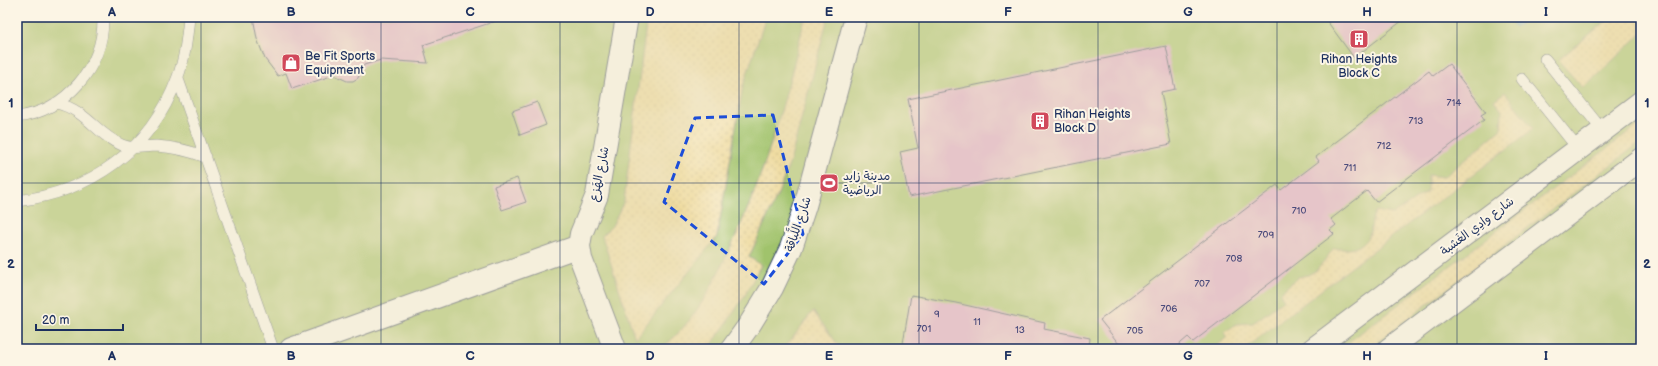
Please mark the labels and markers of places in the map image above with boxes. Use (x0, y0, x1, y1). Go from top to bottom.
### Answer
building icon: Rihan Heights Block C (1348, 28, 1370, 50)
place label: Be Fit Sports Equipment (305, 49, 375, 78)
shop icon: Be Fit Sports Equipment (280, 52, 302, 74)
place label: Rihan Heights Block C (1321, 52, 1397, 81)
place label: Rihan Heights Block D (1054, 107, 1131, 136)
building icon: Rihan Heights Block D (1029, 110, 1051, 132)
place label: مدينة زايد الرياضية (843, 169, 890, 198)
sports icon: مدينة زايد الرياضية (818, 172, 840, 194)

